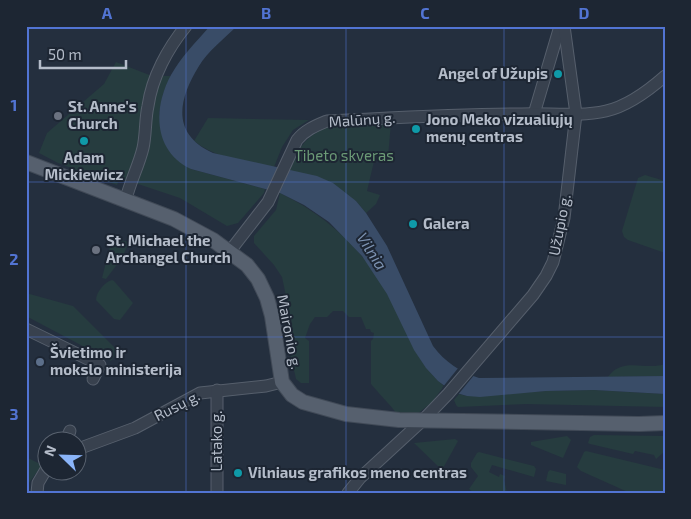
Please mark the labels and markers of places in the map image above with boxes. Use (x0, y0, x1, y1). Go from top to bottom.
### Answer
place label: Angel of Užupis (438, 64, 548, 82)
marker: Angel of Užupis (552, 68, 564, 80)
place label: St. Anne's Church (68, 97, 137, 132)
marker: St. Anne's Church (52, 110, 64, 122)
place label: Jono Meko vizualiųjų menų centras (426, 110, 573, 145)
marker: Jono Meko vizualiųjų menų centras (410, 123, 422, 135)
marker: Adam Mickiewicz (78, 135, 90, 147)
place label: Adam Mickiewicz (45, 148, 124, 183)
place label: Galera (423, 214, 470, 232)
marker: Galera (407, 218, 419, 230)
place label: St. Michael the Archangel Church (106, 231, 231, 266)
marker: St. Michael the Archangel Church (90, 244, 102, 256)
place label: Švietimo ir mokslo ministerija (50, 343, 182, 378)
marker: Švietimo ir mokslo ministerija (34, 356, 46, 368)
place label: Vilniaus grafikos meno centras (248, 463, 467, 481)
marker: Vilniaus grafikos meno centras (232, 467, 244, 479)

